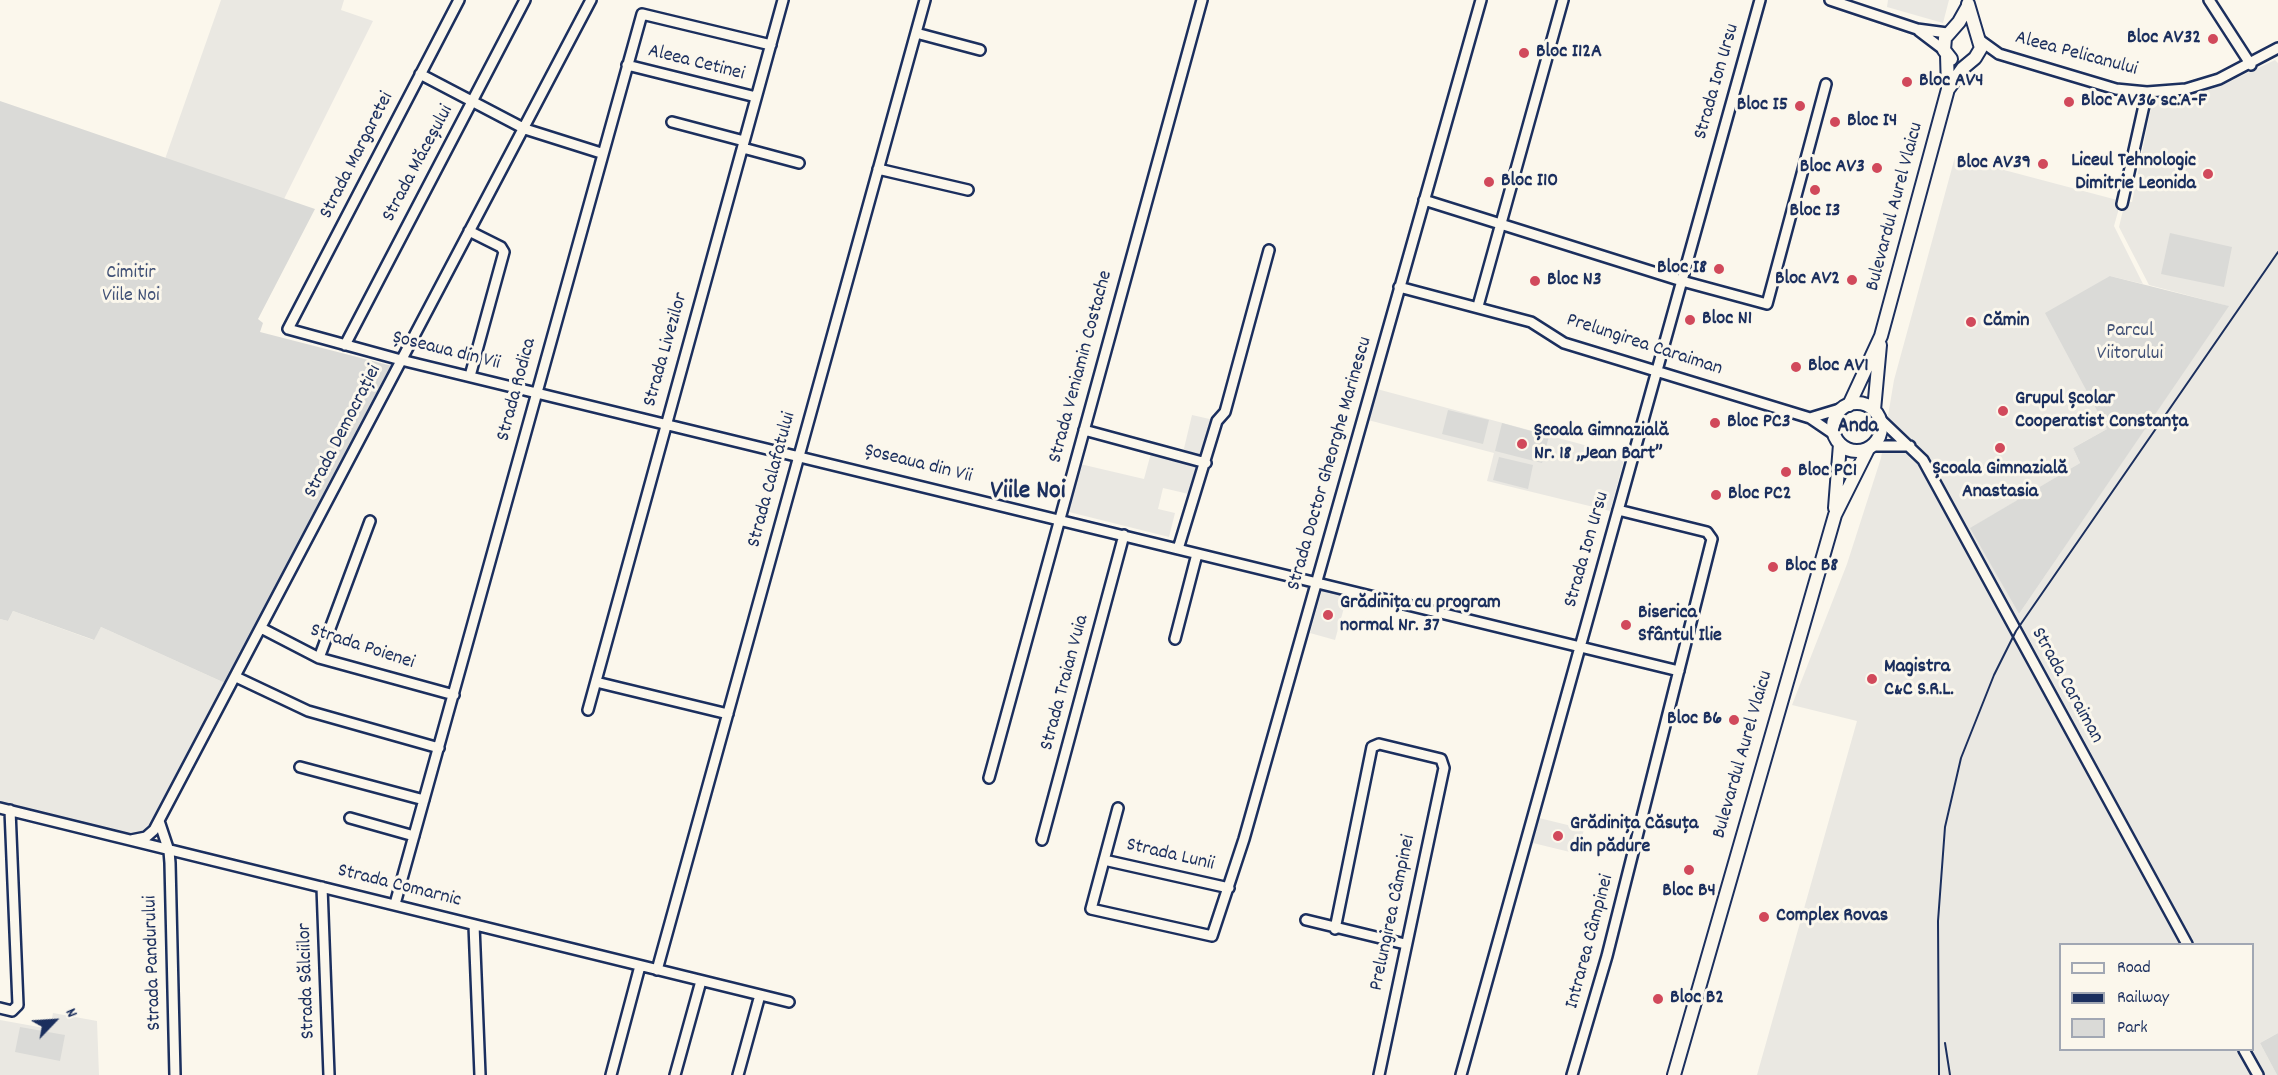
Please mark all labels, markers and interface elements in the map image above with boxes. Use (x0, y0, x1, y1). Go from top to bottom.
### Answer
street label: Strada Ion Ursu (1690, 21, 1746, 143)
street label: Aleea Pelicanului (2012, 27, 2140, 83)
place label: Bloc AV32 (2127, 27, 2201, 51)
marker: Bloc AV32 (2206, 32, 2220, 46)
street label: Aleea Cetinei (645, 40, 747, 88)
place label: Bloc I12A (1536, 41, 1602, 65)
marker: Bloc I12A (1517, 46, 1531, 60)
place label: Bloc AV4 (1919, 70, 1984, 94)
marker: Bloc AV4 (1900, 75, 1914, 89)
street label: Strada Margaretei (316, 89, 400, 223)
place label: Bloc AV36 sc.A-F (2081, 90, 2207, 114)
place label: Bloc I5 (1737, 94, 1788, 118)
marker: Bloc AV36 sc.A-F (2062, 95, 2076, 109)
marker: Bloc I5 (1793, 99, 1807, 113)
street label: Strada Măceșului (378, 101, 460, 227)
place label: Bloc I4 (1847, 110, 1897, 134)
marker: Bloc I4 (1828, 115, 1842, 129)
street label: Bulevardul Aurel Vlaicu (1862, 120, 1930, 294)
place label: Liceul Tehnologic Dimitrie Leonida (2071, 150, 2196, 197)
place label: Bloc AV39 (1957, 152, 2031, 176)
place label: Bloc AV3 (1800, 156, 1865, 180)
marker: Bloc AV39 (2036, 157, 2050, 171)
marker: Bloc AV3 (1870, 161, 1884, 175)
marker: Liceul Tehnologic Dimitrie Leonida (2201, 167, 2215, 181)
place label: Bloc I10 (1501, 170, 1558, 194)
marker: Bloc I10 (1482, 175, 1496, 189)
marker: Bloc I3 (1808, 183, 1822, 197)
place label: Bloc I3 (1790, 200, 1840, 224)
place label: Bloc I8 (1657, 257, 1707, 281)
park label: Cimitir Viile Noi (102, 262, 160, 309)
marker: Bloc I8 (1712, 262, 1726, 276)
street label: Strada Veniamin Costache (1045, 268, 1119, 466)
place label: Bloc AV2 (1775, 268, 1840, 292)
place label: Bloc N3 (1547, 269, 1602, 293)
marker: Bloc AV2 (1845, 273, 1859, 287)
marker: Bloc N3 (1528, 274, 1542, 288)
street label: Strada Livezilor (639, 290, 695, 410)
place label: Bloc N1 (1702, 308, 1752, 332)
street label: Prelungirea Caraiman (1563, 309, 1725, 383)
place label: Cămin (1983, 310, 2029, 334)
marker: Bloc N1 (1683, 313, 1697, 327)
marker: Cămin (1964, 315, 1978, 329)
park label: Parcul Viitorului (2097, 320, 2163, 367)
street label: Șoseaua din Vii (390, 327, 502, 377)
street label: Strada Doctor Gheorghe Marinescu (1283, 334, 1379, 594)
street label: Strada Rodica (493, 336, 543, 444)
place label: Bloc AV1 (1808, 355, 1869, 379)
marker: Bloc AV1 (1789, 360, 1803, 374)
street label: Strada Democrației (300, 361, 388, 503)
place label: Grupul Școlar Cooperatist Constanța (2015, 388, 2188, 435)
marker: Grupul Școlar Cooperatist Constanța (1996, 404, 2010, 418)
street label: Strada Calafatului (743, 410, 803, 550)
place label: Bloc PC3 (1727, 411, 1791, 435)
district label: Anda (1838, 415, 1878, 441)
marker: Bloc PC3 (1708, 416, 1722, 430)
place label: Școala Gimnazială Nr. 18 „Jean Bart” (1534, 420, 1669, 467)
marker: Școala Gimnazială Nr. 18 „Jean Bart” (1515, 437, 1529, 451)
street label: Șoseaua din Vii (862, 440, 974, 490)
marker: Școala Gimnazială Anastasia (1993, 441, 2007, 455)
place label: Școala Gimnazială Anastasia (1933, 458, 2067, 505)
place label: Bloc PC1 (1798, 460, 1857, 484)
marker: Bloc PC1 (1779, 465, 1793, 479)
district label: Viile Noi (991, 477, 1065, 509)
place label: Bloc PC2 (1728, 483, 1791, 507)
marker: Bloc PC2 (1709, 488, 1723, 502)
street label: Strada Ion Ursu (1560, 489, 1616, 611)
place label: Bloc B8 (1785, 555, 1838, 579)
marker: Bloc B8 (1766, 560, 1780, 574)
place label: Grădinița cu program normal Nr. 37 (1340, 592, 1501, 639)
place label: Biserica Sfântul Ilie (1638, 602, 1722, 649)
marker: Grădinița cu program normal Nr. 37 (1321, 608, 1335, 622)
street label: Strada Traian Vuia (1036, 613, 1096, 753)
marker: Biserica Sfântul Ilie (1619, 618, 1633, 632)
street label: Strada Poienei (307, 620, 417, 676)
street label: Strada Caraiman (2024, 624, 2108, 748)
place label: Magistra C&C S.R.L. (1884, 656, 1954, 703)
street label: Bulevardul Aurel Vlaicu (1709, 668, 1779, 842)
marker: Magistra C&C S.R.L. (1865, 672, 1879, 686)
place label: Bloc B6 (1667, 708, 1722, 732)
marker: Bloc B6 (1727, 713, 1741, 727)
place label: Grădinița Căsuța din pădure (1570, 813, 1698, 860)
marker: Grădinița Căsuța din pădure (1551, 829, 1565, 843)
street label: Prelungirea Câmpinei (1366, 833, 1422, 993)
street label: Strada Lunii (1124, 834, 1216, 878)
street label: Strada Comarnic (335, 860, 463, 914)
marker: Bloc B4 (1682, 863, 1696, 877)
street label: Intrarea Câmpinei (1562, 872, 1620, 1012)
place label: Bloc B4 (1662, 880, 1716, 904)
street label: Strada Pandurului (140, 895, 168, 1031)
place label: Complex Rovas (1776, 905, 1888, 929)
marker: Complex Rovas (1757, 910, 1771, 924)
street label: Strada Sălciilor (294, 922, 322, 1040)
legend (2059, 943, 2254, 1051)
text: Road (2117, 956, 2151, 981)
text: Railway (2117, 986, 2169, 1011)
place label: Bloc B2 (1670, 987, 1724, 1011)
north arrow (24, 991, 84, 1051)
marker: Bloc B2 (1651, 992, 1665, 1006)
text: N (59, 1005, 83, 1022)
text: Park (2117, 1016, 2148, 1041)

